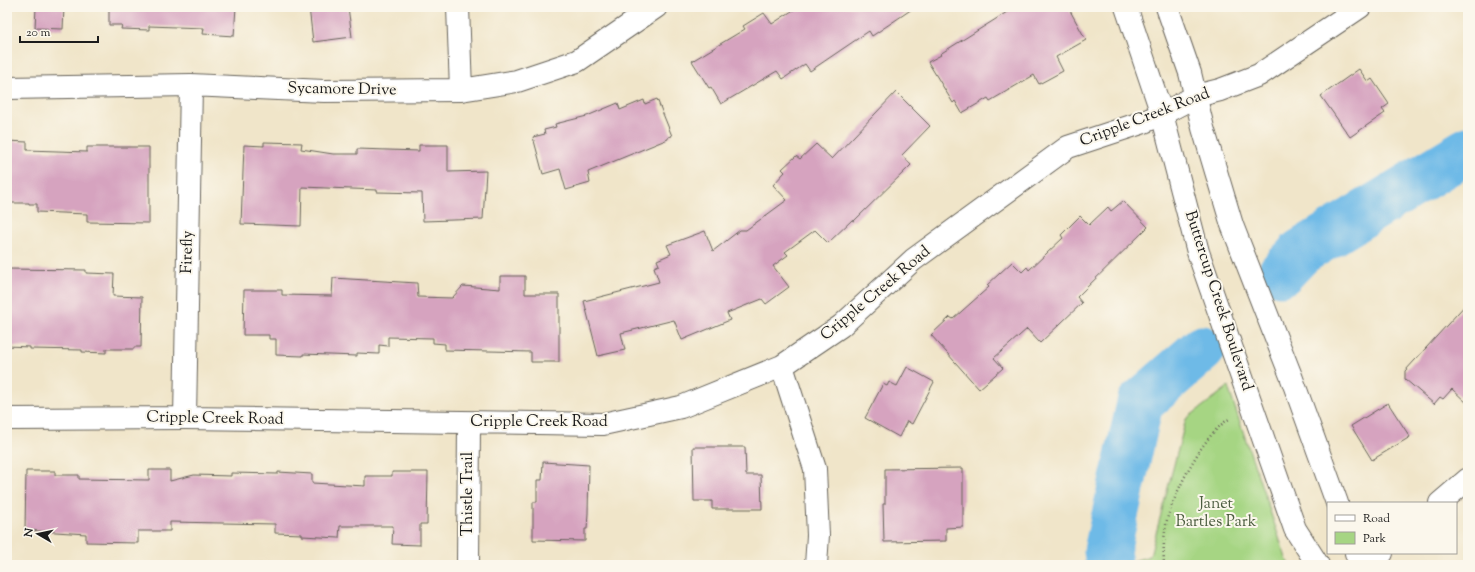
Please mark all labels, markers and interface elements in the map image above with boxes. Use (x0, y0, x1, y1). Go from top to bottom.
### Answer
scale bar (20, 18, 98, 44)
text: 20 m (26, 24, 51, 42)
street label: Sycamore Drive (287, 78, 397, 102)
street label: Cripple Creek Road (1077, 83, 1213, 153)
street label: Buttercup Creek Boulevard (1178, 208, 1258, 394)
street label: Firefly (176, 230, 200, 274)
street label: Cripple Creek Road (816, 241, 936, 347)
street label: Cripple Creek Road (146, 406, 284, 432)
street label: Cripple Creek Road (470, 411, 608, 434)
street label: Thistle Trail (457, 451, 480, 536)
park label: Janet Bartles Park (1176, 493, 1257, 534)
legend (1327, 502, 1457, 554)
text: Road (1363, 510, 1390, 528)
north arrow (18, 514, 58, 554)
text: N (20, 527, 38, 539)
text: Park (1363, 530, 1386, 548)

